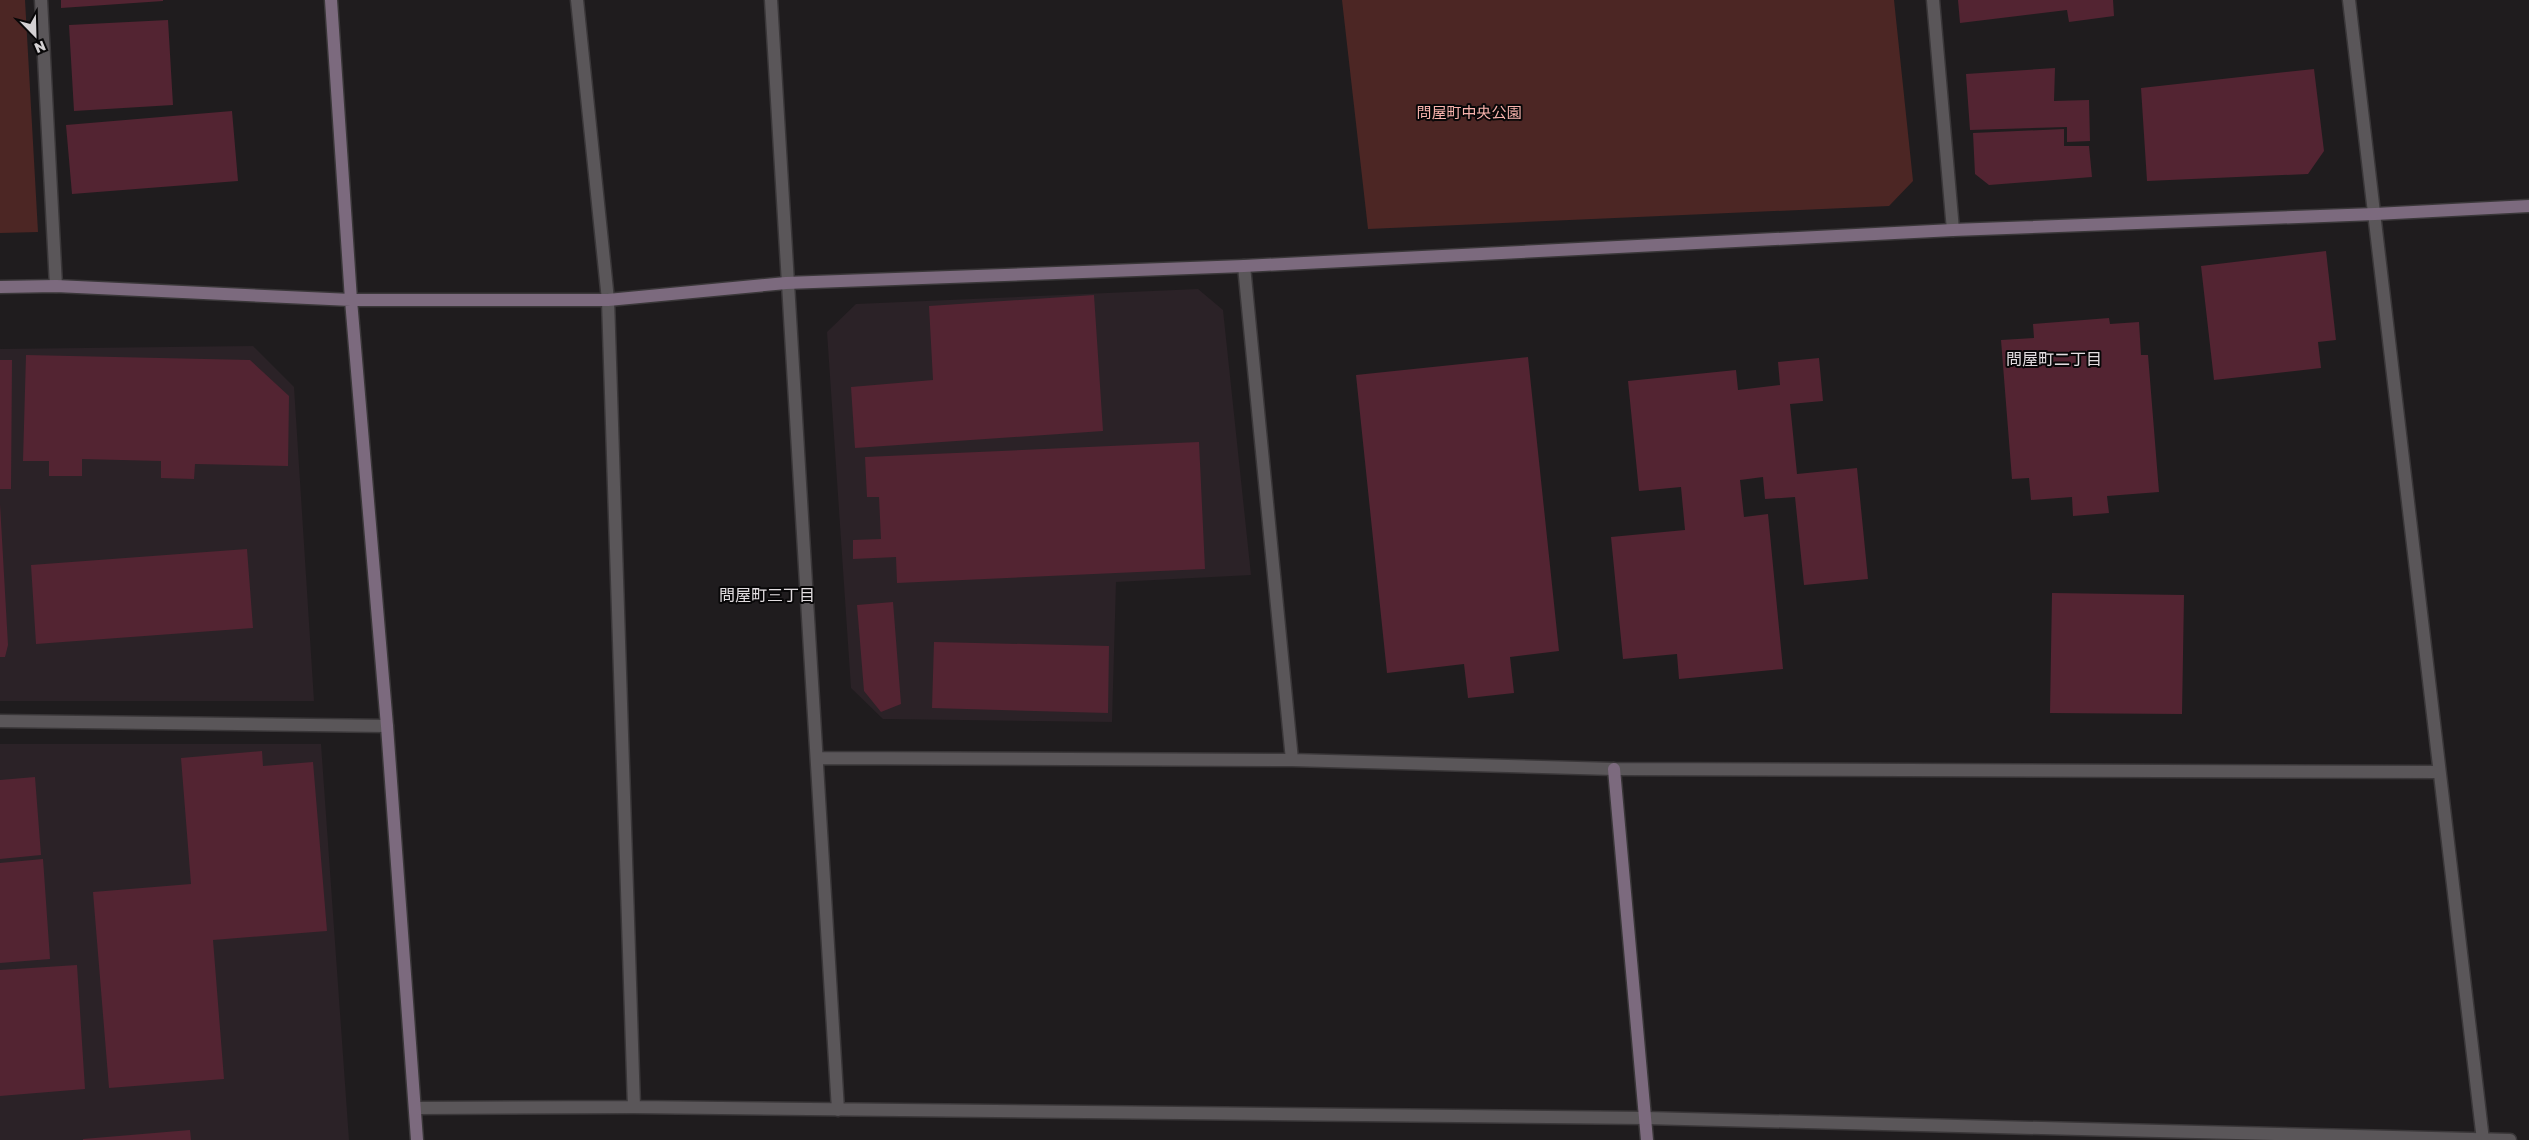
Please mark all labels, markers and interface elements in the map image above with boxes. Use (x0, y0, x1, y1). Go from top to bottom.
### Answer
north arrow (10, 10, 60, 60)
text: N (32, 38, 48, 57)
park label: 問屋町中央公園 (1416, 103, 1522, 121)
district label: 問屋町二丁目 (2006, 349, 2102, 369)
district label: 問屋町三丁目 (719, 585, 815, 605)

